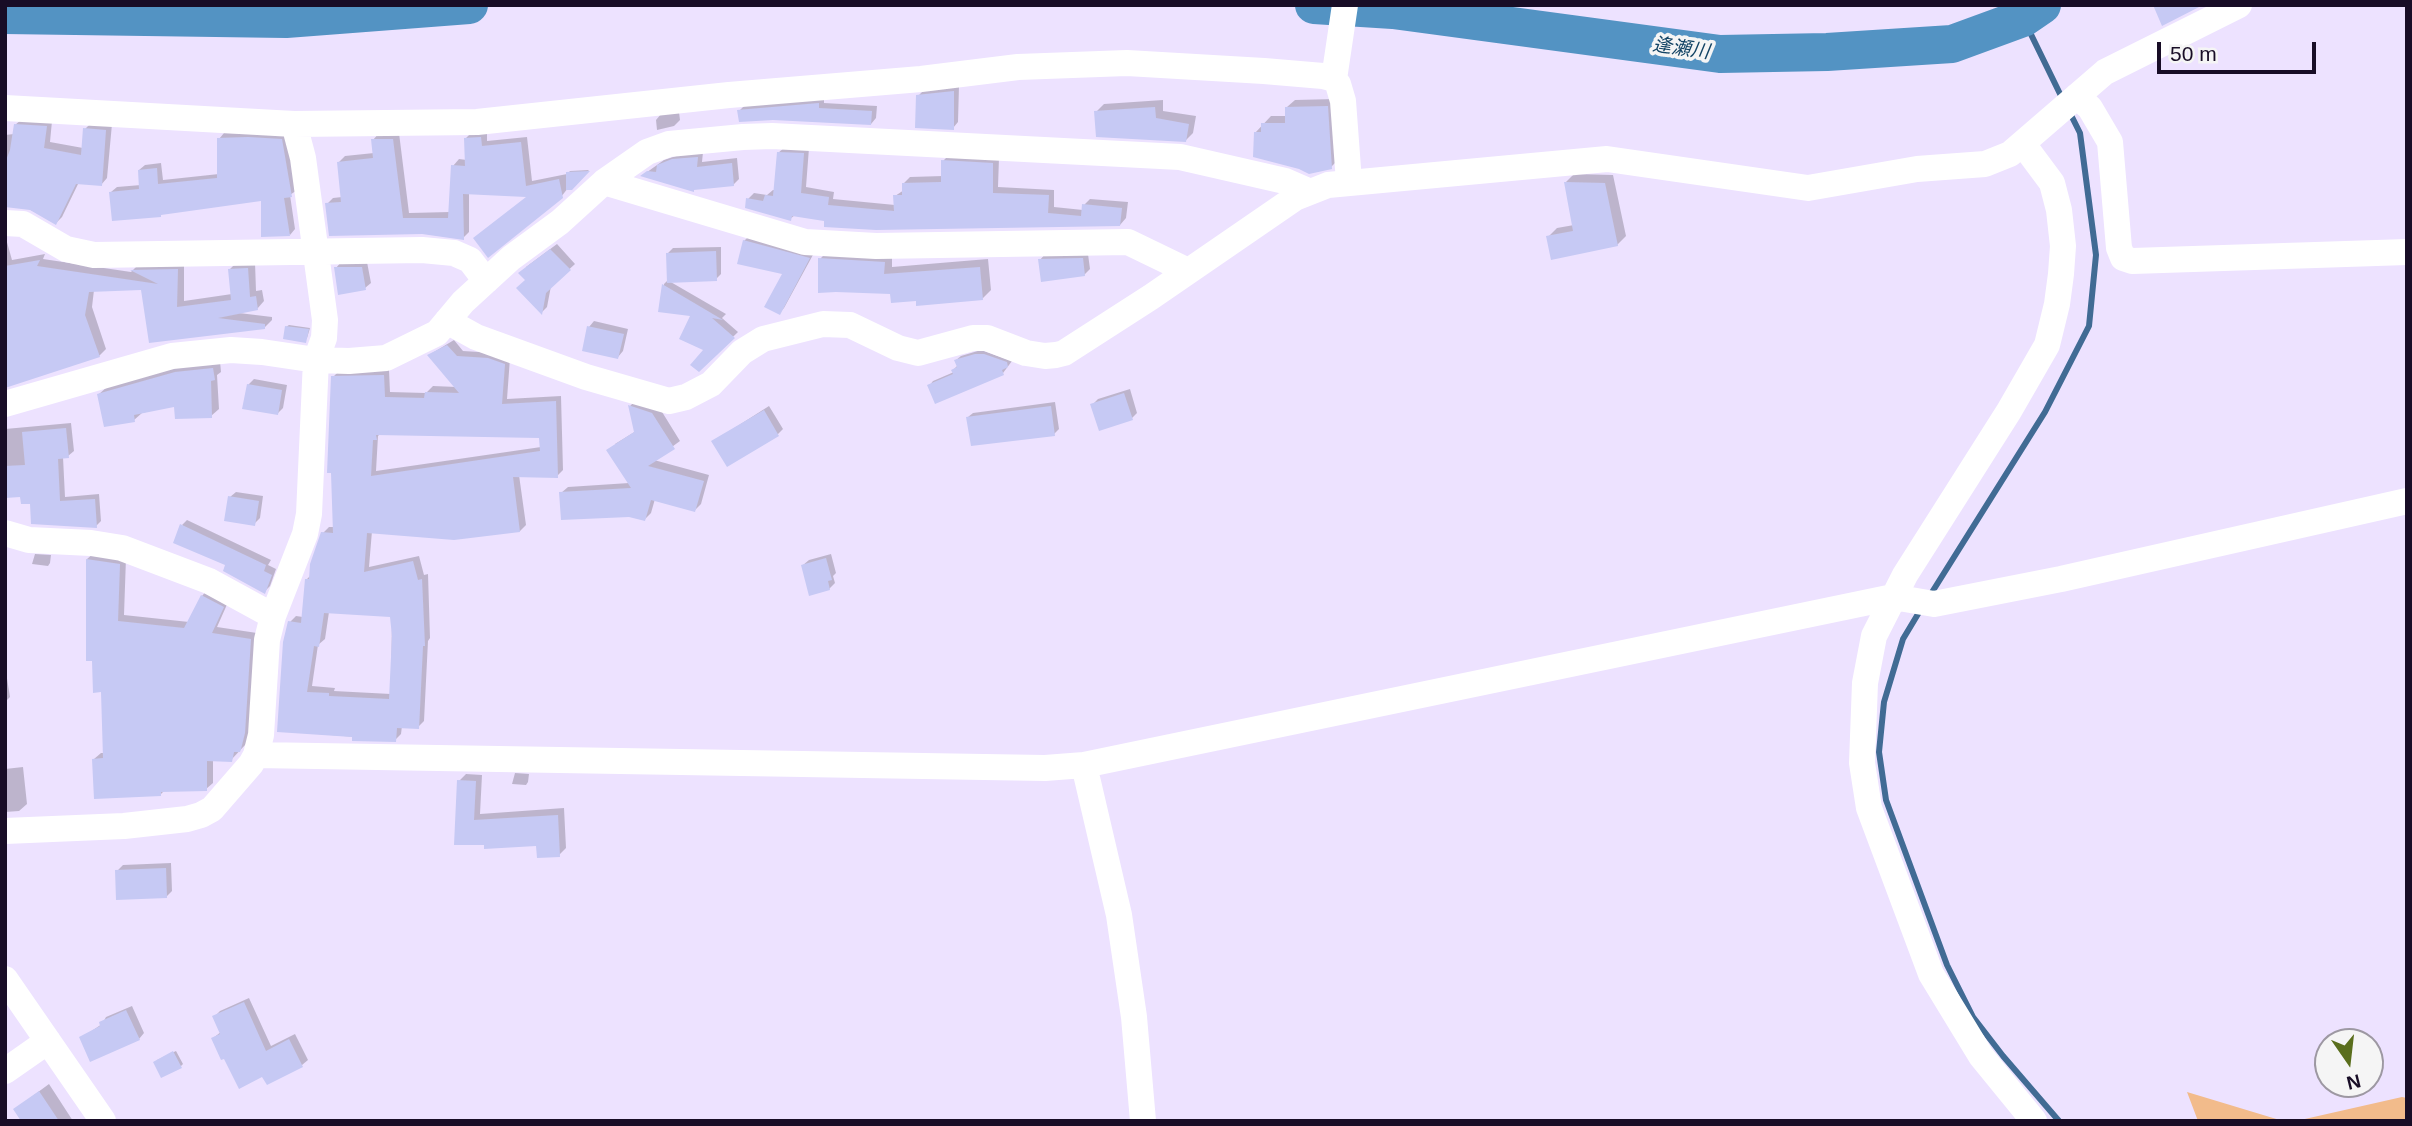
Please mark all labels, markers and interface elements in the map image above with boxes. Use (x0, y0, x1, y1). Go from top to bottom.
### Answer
scale bar (2160, 28, 2319, 72)
water label: 逢瀬川 (1651, 34, 1711, 64)
text: 50 m (2170, 42, 2217, 65)
north arrow (2314, 1028, 2384, 1098)
text: N (2345, 1070, 2363, 1094)

